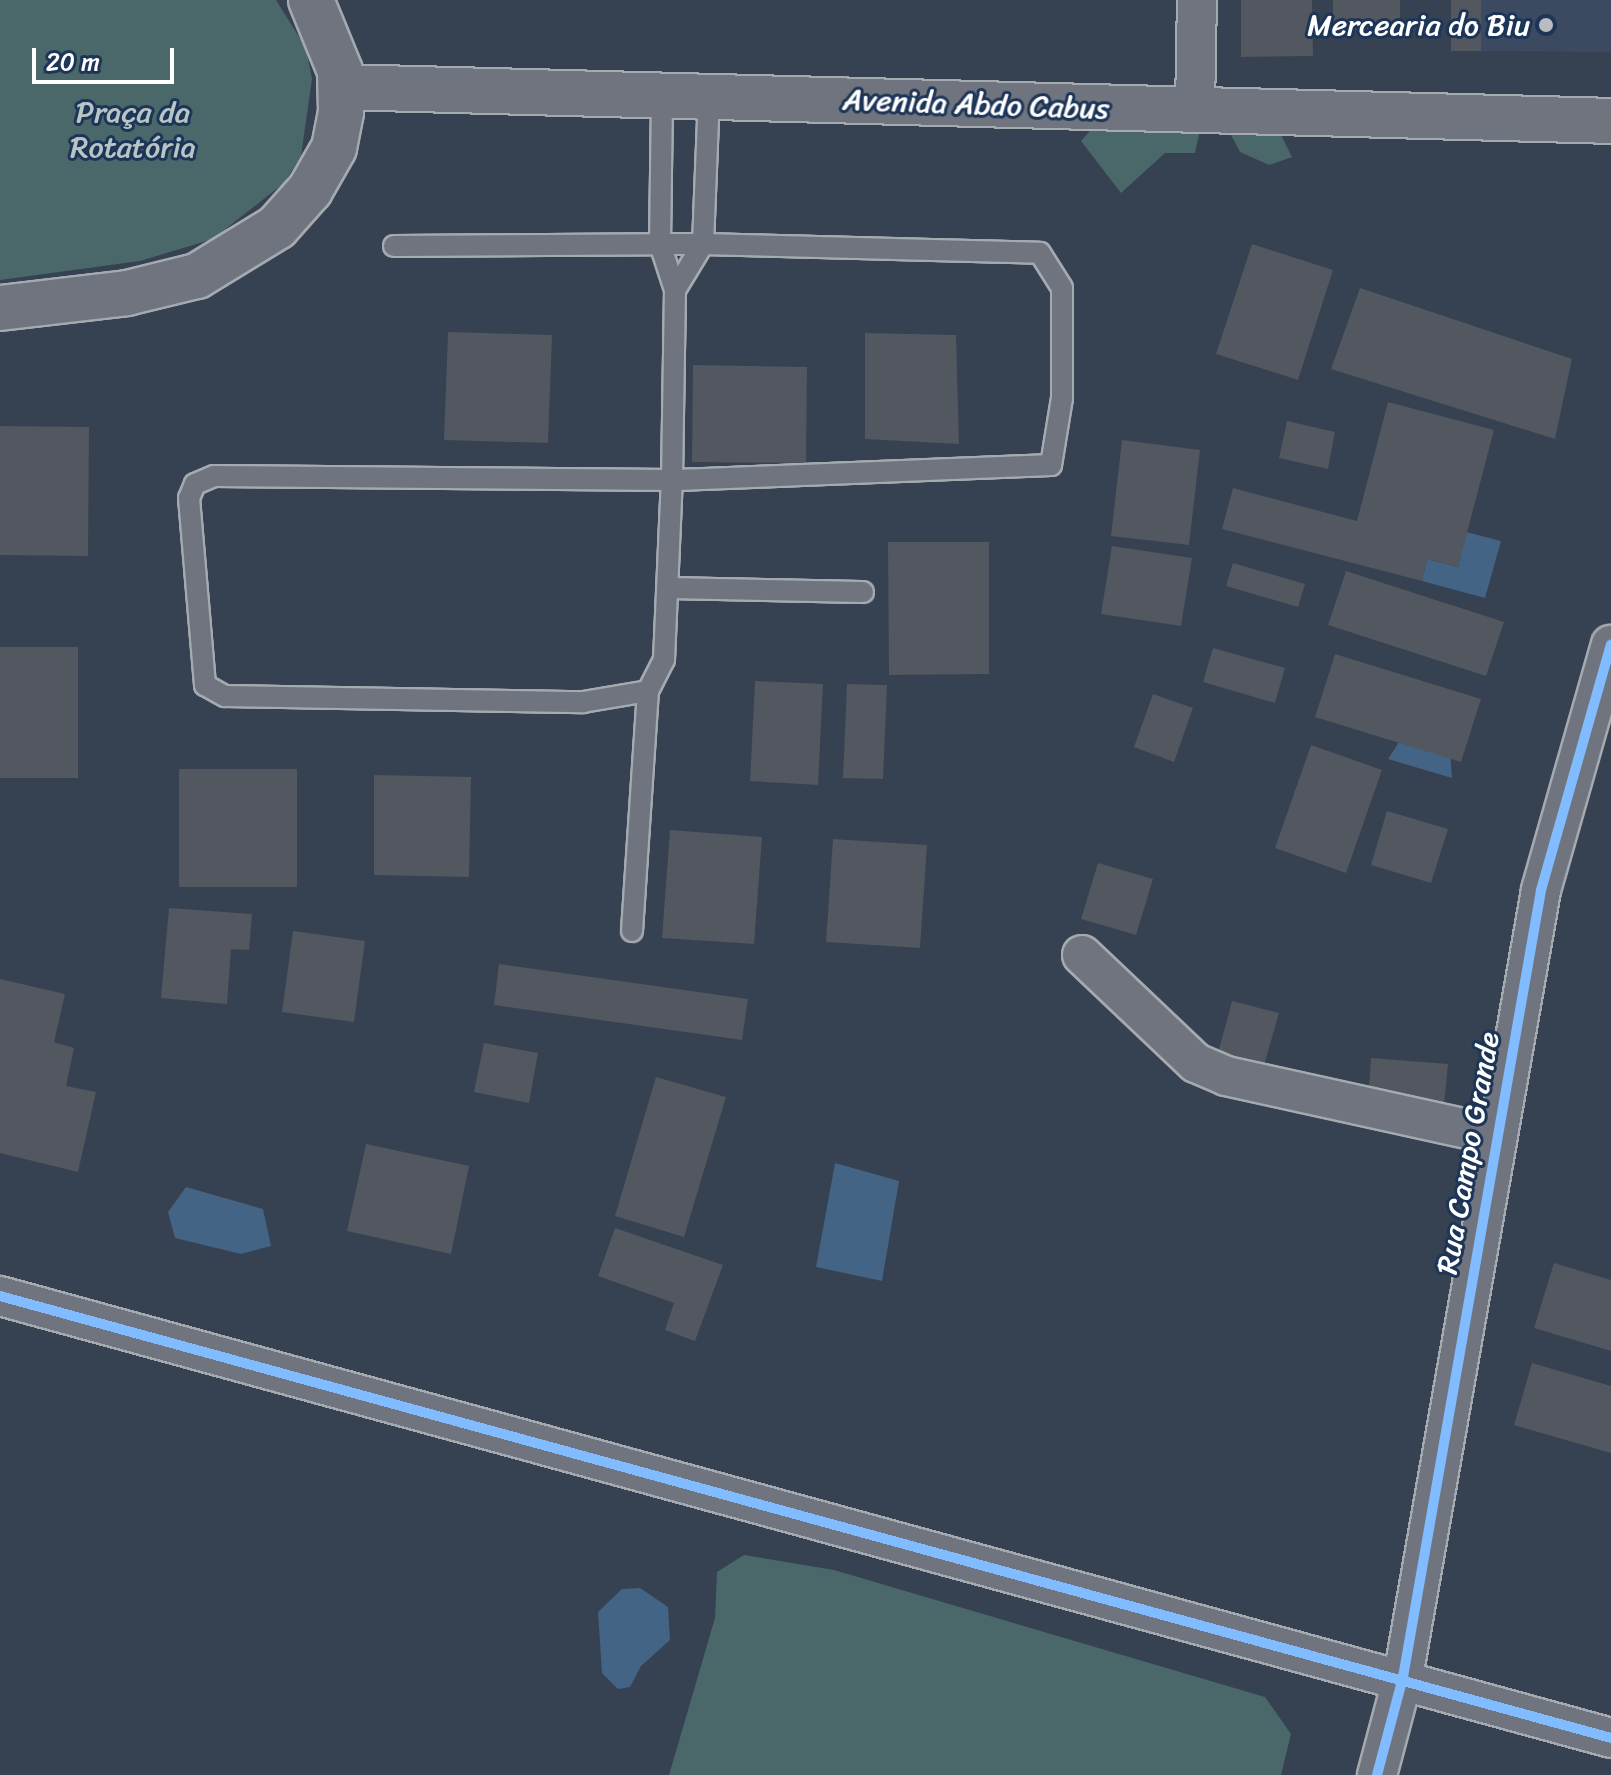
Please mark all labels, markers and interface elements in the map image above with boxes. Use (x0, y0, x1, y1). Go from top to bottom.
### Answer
place label: Mercearia do Biu (1307, 7, 1530, 43)
marker: Mercearia do Biu (1537, 16, 1555, 34)
scale bar (36, 32, 178, 82)
text: 20 m (46, 41, 100, 83)
street label: Avenida Abdo Cabus (842, 81, 1110, 127)
park label: Praça da Rotatória (70, 94, 196, 164)
street label: Rua Campo Grande (1429, 1029, 1507, 1277)

